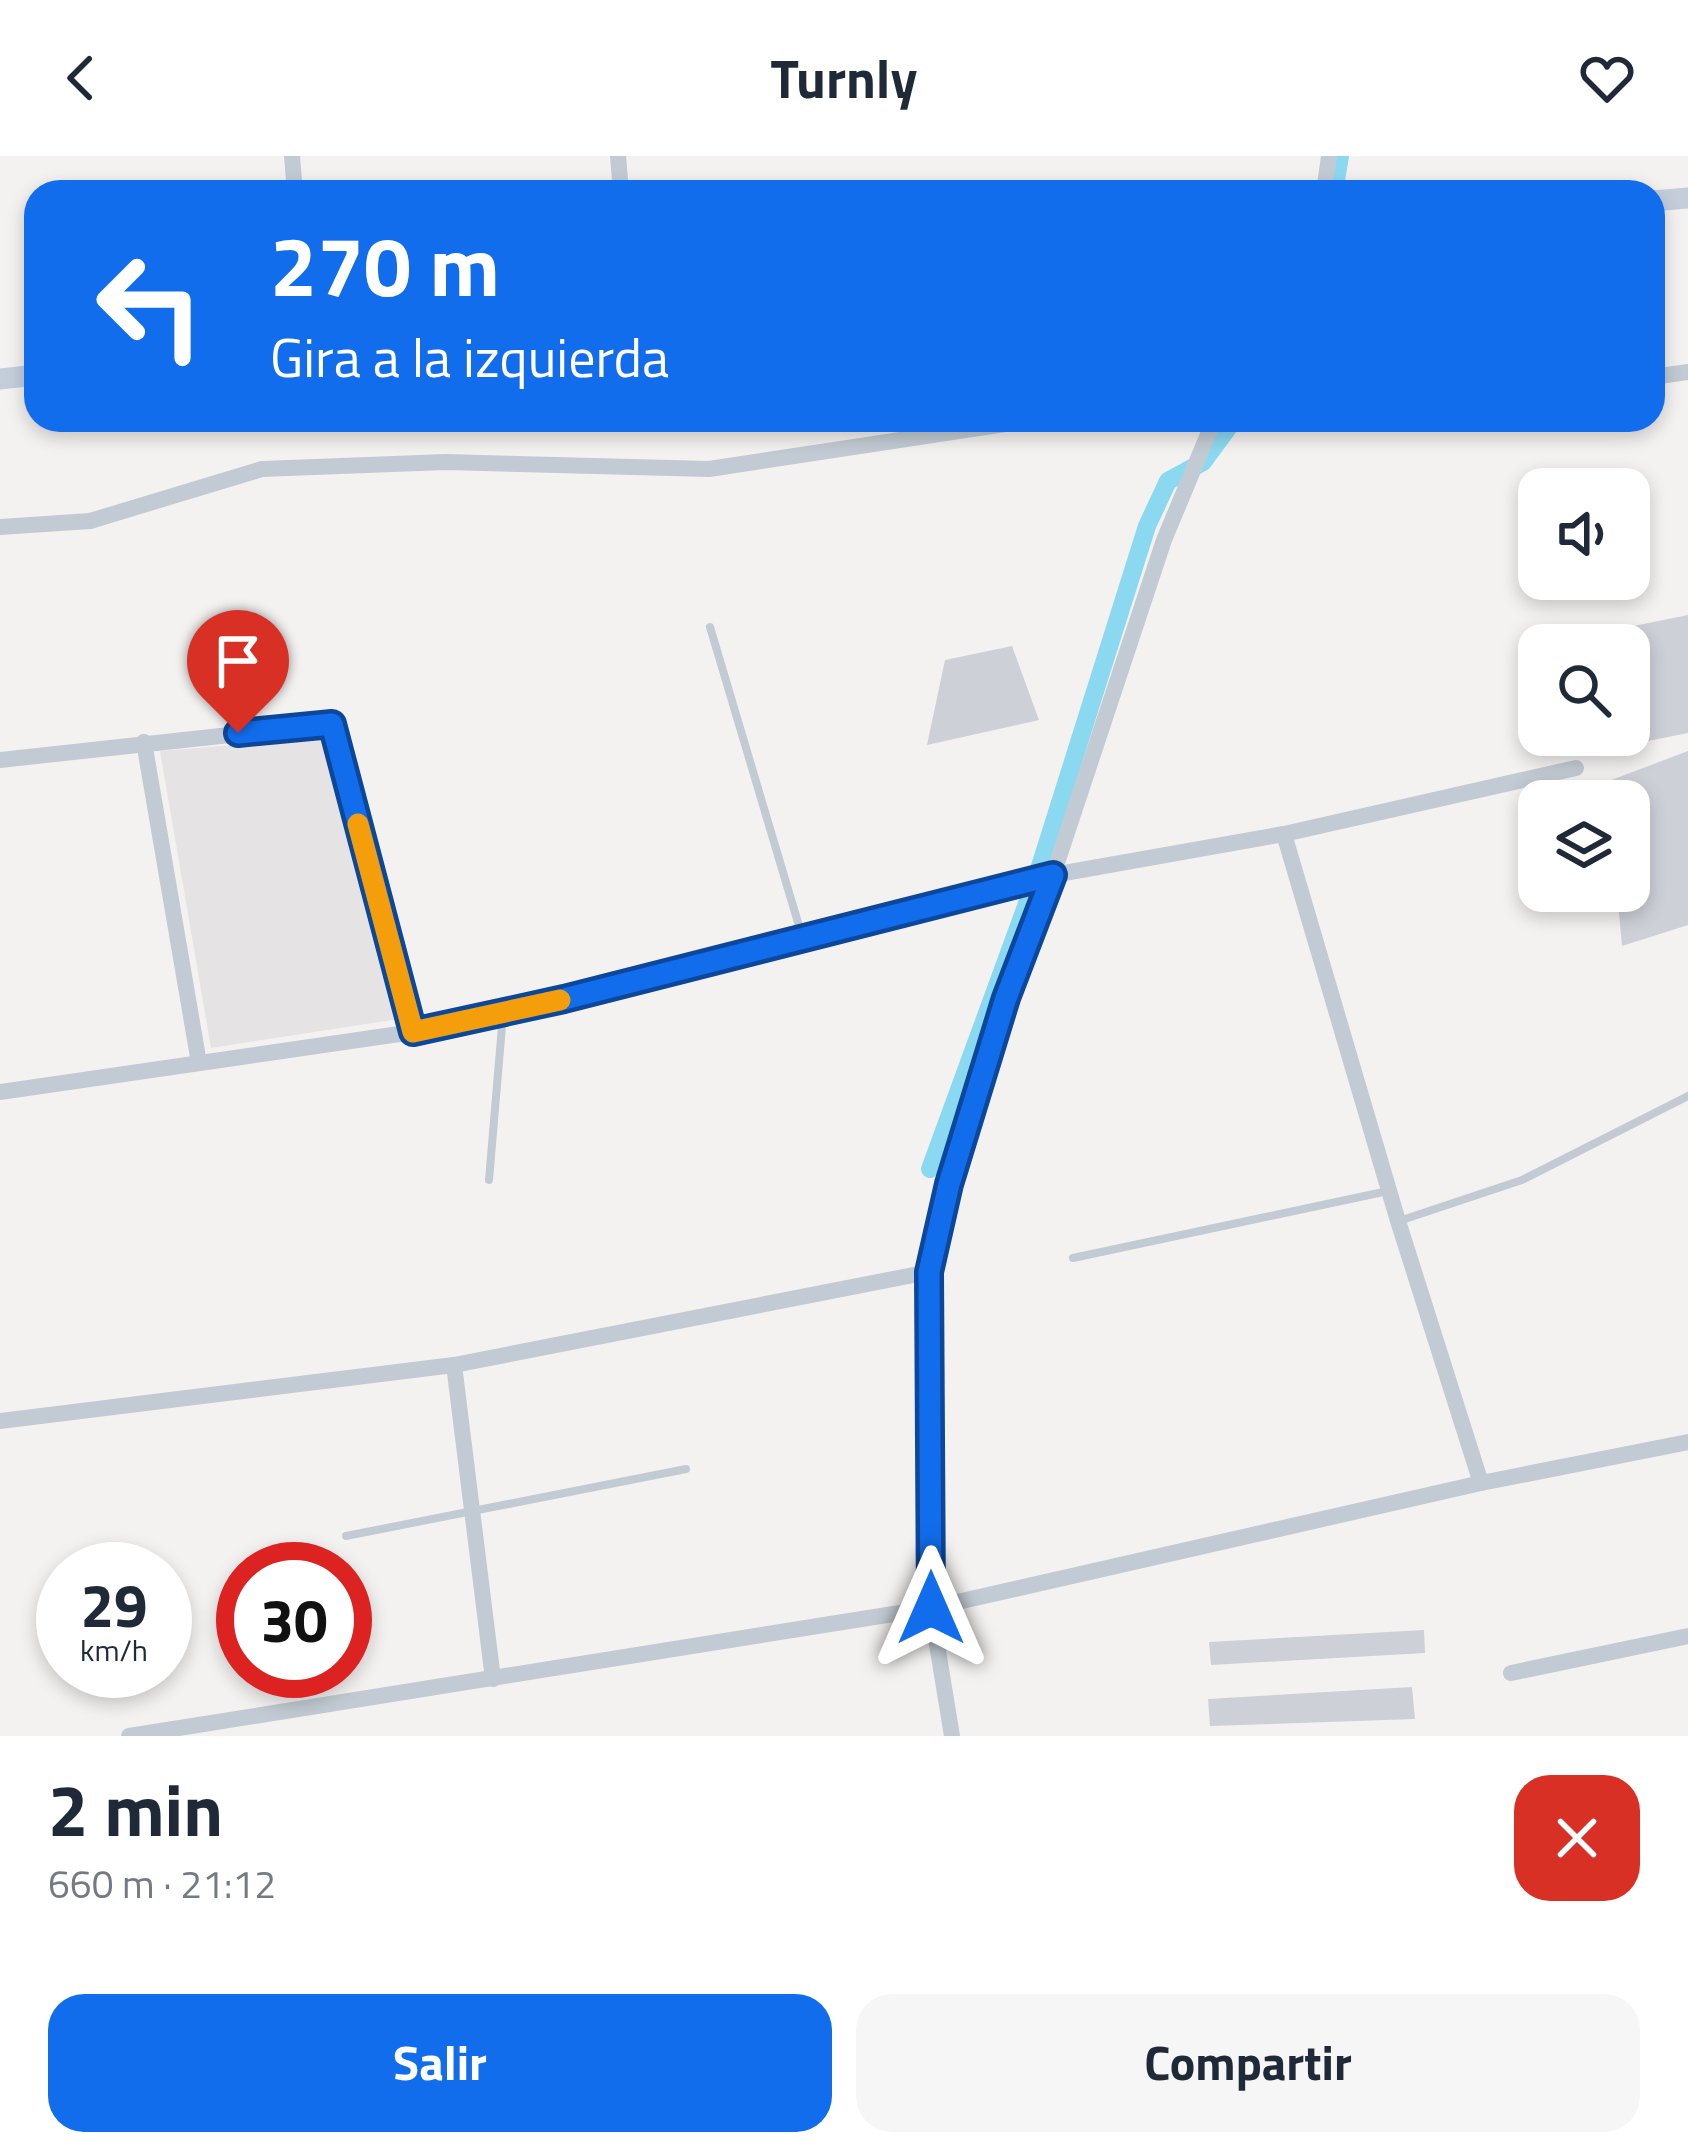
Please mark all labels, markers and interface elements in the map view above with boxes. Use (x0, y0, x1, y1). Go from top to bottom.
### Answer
text: Turnly (771, 37, 917, 119)
icon: back (48, 45, 114, 111)
icon: heart (1574, 45, 1640, 111)
text: 270 m (270, 201, 500, 329)
icon: left (72, 228, 228, 384)
text: Gira a la izquierda (270, 316, 669, 398)
map controls (1518, 468, 1650, 912)
button: sound (1518, 468, 1650, 600)
pin (187, 610, 289, 733)
button: search (1518, 624, 1650, 756)
icon: arrive (205, 628, 271, 694)
button: layers (1518, 780, 1650, 912)
speed limit sign: 30 (216, 1542, 372, 1698)
position arrow (868, 1545, 994, 1671)
text: 29 (80, 1559, 148, 1650)
text: km/h (80, 1627, 148, 1673)
text: 2 min (48, 1754, 223, 1864)
button: close (1514, 1775, 1640, 1901)
text: 660 m · 21:12 (48, 1854, 276, 1913)
button: Salir (48, 1994, 832, 2132)
button: Compartir (856, 1994, 1640, 2132)

